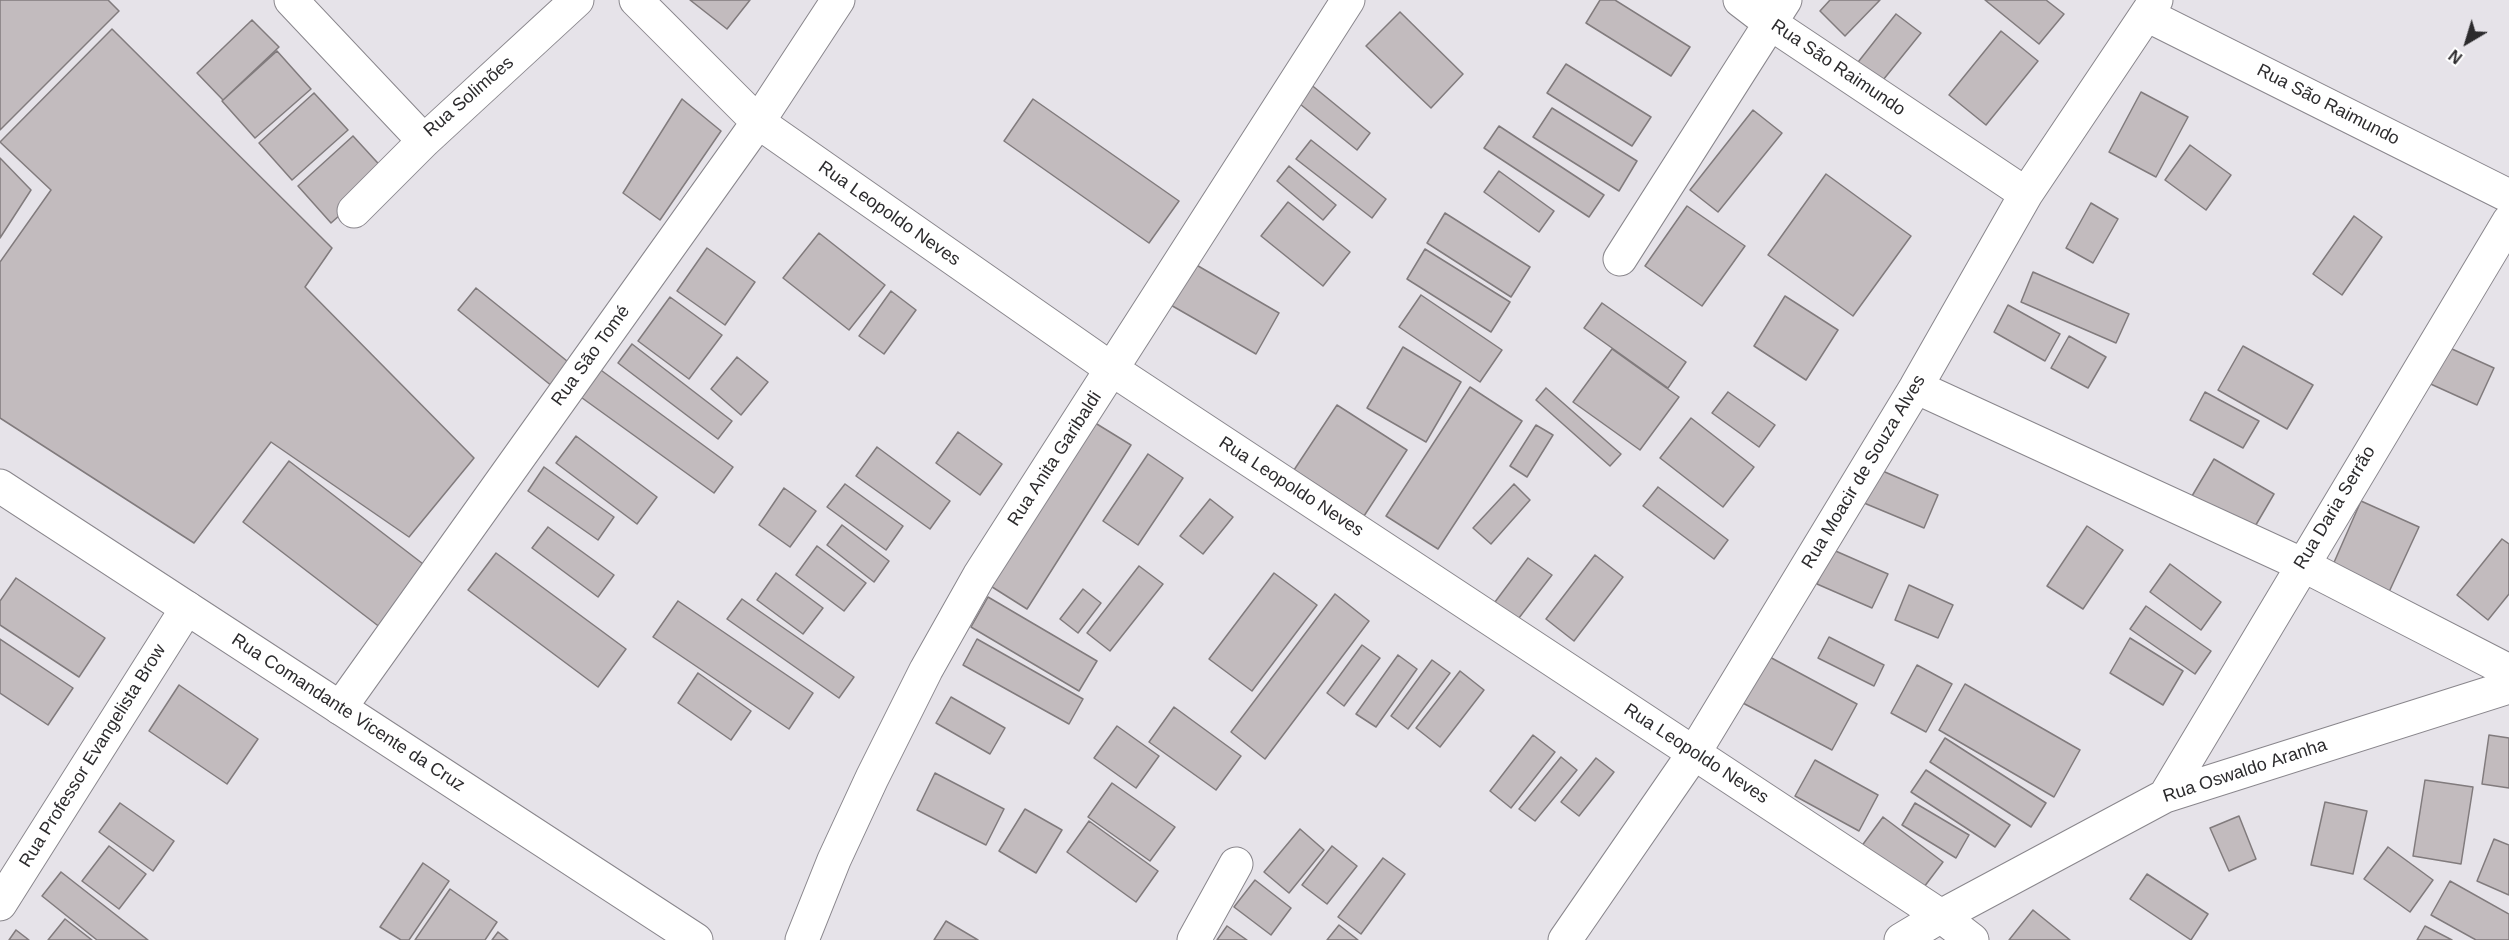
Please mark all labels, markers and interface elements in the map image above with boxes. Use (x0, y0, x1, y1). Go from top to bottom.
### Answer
north arrow (2437, 12, 2497, 72)
street label: Rua São Raimundo (1767, 15, 1909, 121)
text: N (2446, 46, 2465, 67)
street label: Rua Solimões (420, 52, 518, 142)
street label: Rua São Raimundo (2253, 60, 2403, 150)
street label: Rua Leopoldo Neves (814, 157, 964, 271)
street label: Rua São Tomé (547, 301, 635, 411)
street label: Rua Moacir de Souza Alves (1798, 371, 1930, 573)
street label: Rua Anita Garibaldi (1003, 388, 1107, 530)
street label: Rua Leopoldo Neves (1215, 432, 1367, 542)
street label: Rua Daria Serrão (2290, 442, 2380, 574)
street label: Rua Comandante Vicente da Cruz (227, 629, 469, 797)
street label: Rua Professor Evangelista Brow (15, 640, 171, 872)
street label: Rua Leopoldo Neves (1620, 699, 1772, 809)
street label: Rua Oswaldo Aranha (2160, 734, 2330, 808)

